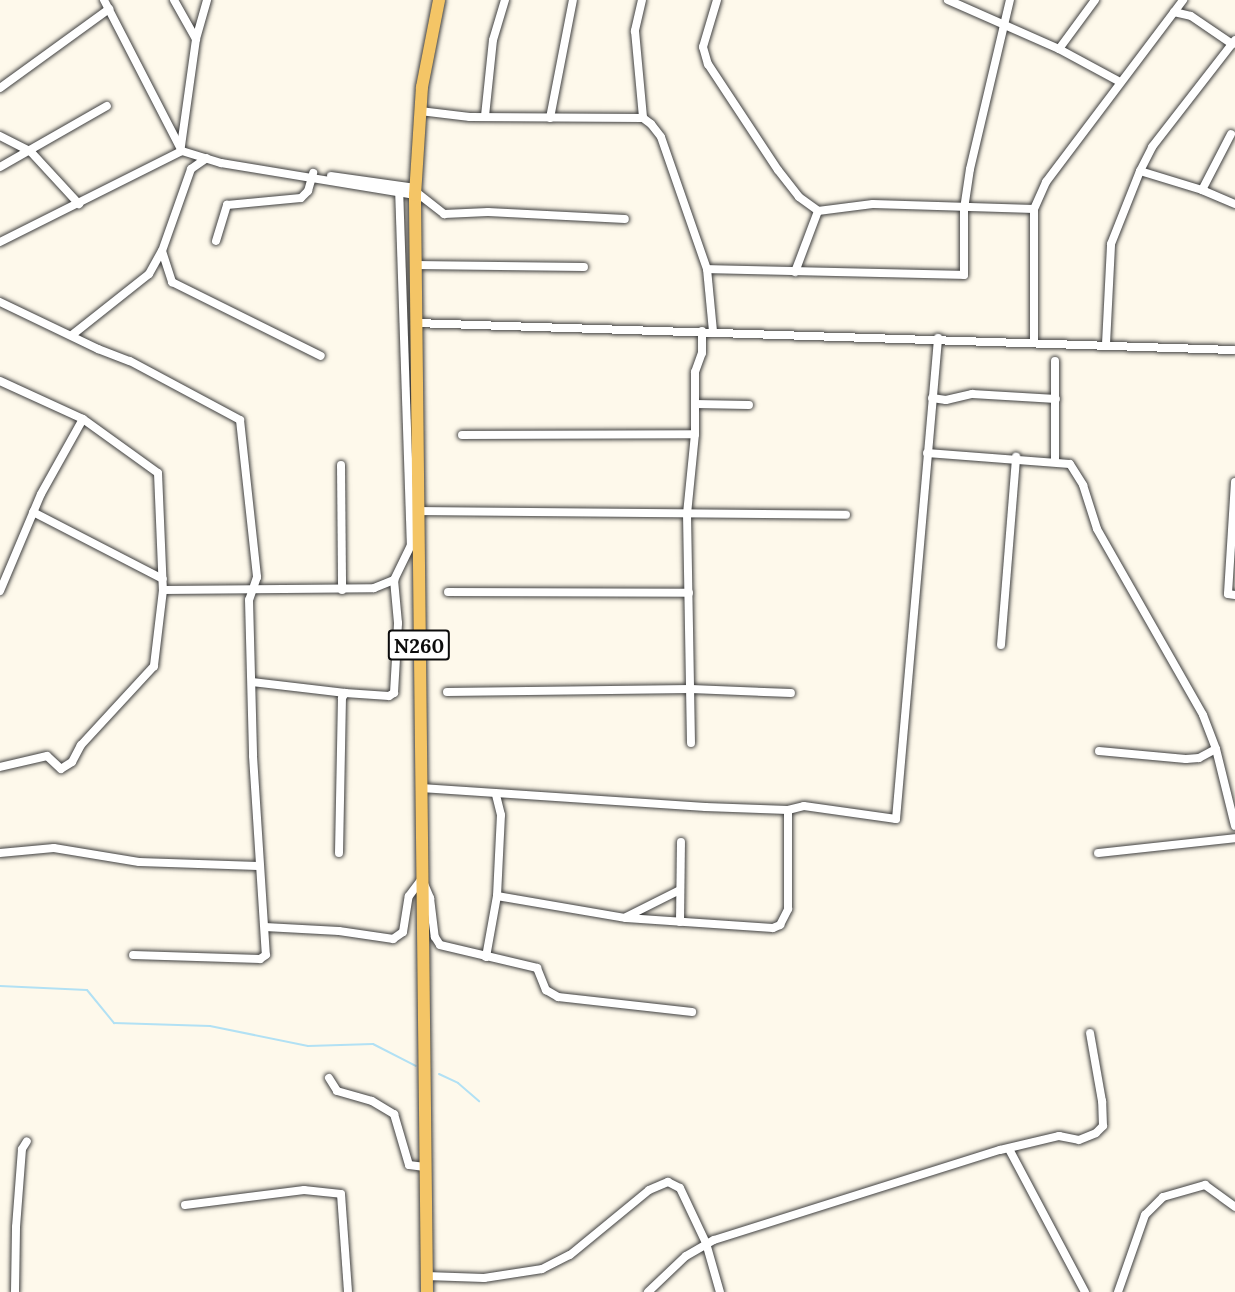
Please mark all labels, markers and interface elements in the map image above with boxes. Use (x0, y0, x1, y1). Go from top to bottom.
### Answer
road number: N260 (388, 628, 450, 662)

